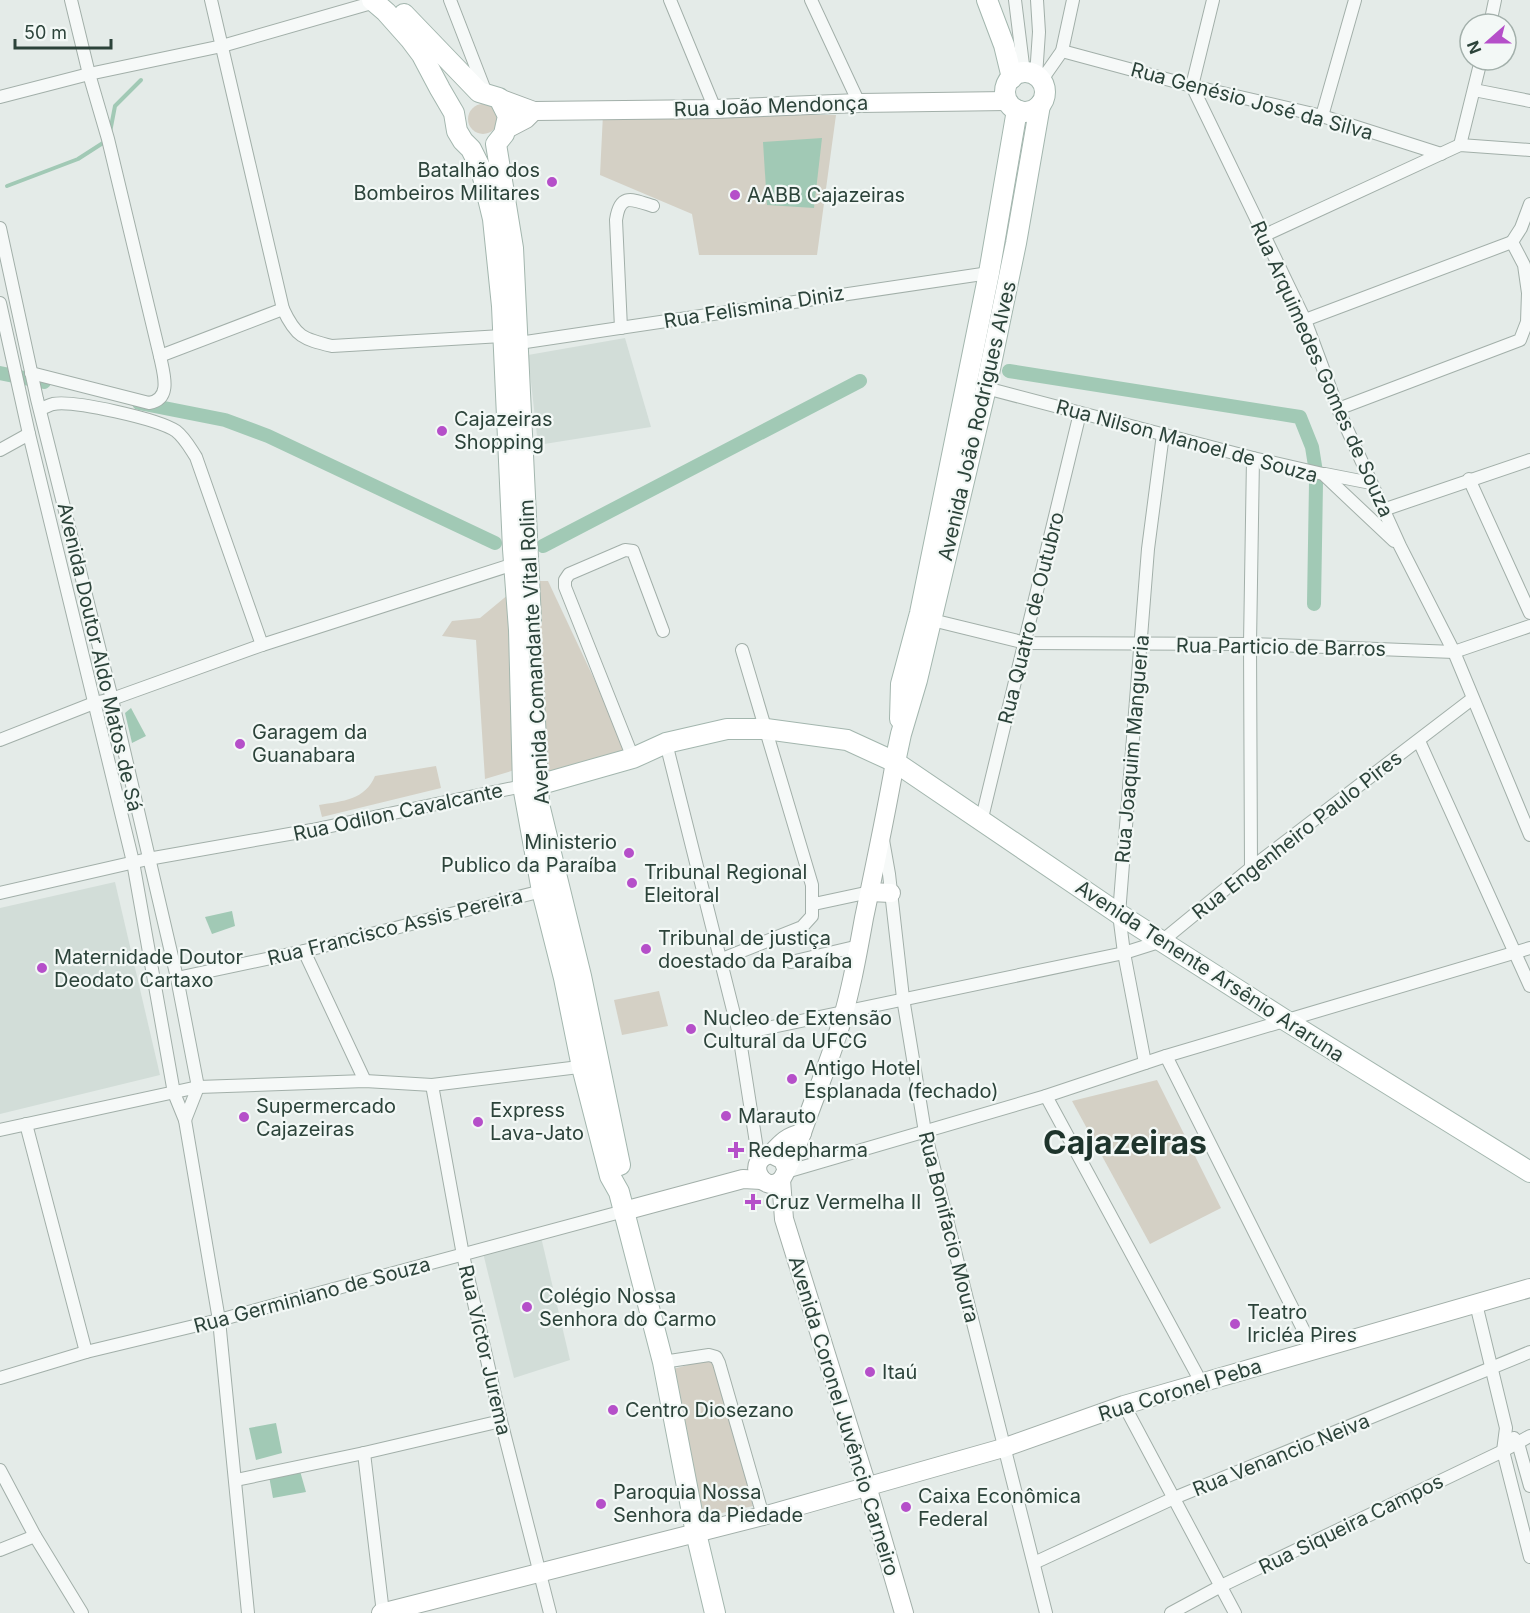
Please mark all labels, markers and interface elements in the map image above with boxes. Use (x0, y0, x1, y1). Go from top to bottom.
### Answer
scale bar (15, 12, 111, 50)
north arrow (1458, 12, 1518, 72)
text: 50 m (24, 22, 67, 43)
text: N (1462, 38, 1486, 57)
street label: Rua Genésio José da Silva (1128, 57, 1376, 145)
street label: Rua João Mendonça (673, 91, 869, 121)
place label: Batalhão dos Bombeiros Militares (353, 158, 540, 205)
marker: Batalhão dos Bombeiros Militares (545, 175, 559, 189)
place label: AABB Cajazeiras (747, 183, 905, 207)
marker: AABB Cajazeiras (728, 188, 742, 202)
street label: Rua Arquimedes Gomes de Souza (1246, 217, 1398, 521)
street label: Avenida João Rodrigues Alves (933, 279, 1021, 563)
street label: Rua Felismina Diniz (662, 281, 846, 333)
street label: Rua Nilson Manoel de Souza (1053, 394, 1321, 488)
place label: Cajazeiras Shopping (454, 407, 553, 454)
marker: Cajazeiras Shopping (435, 424, 449, 438)
street label: Avenida Comandante Vital Rolim (514, 499, 554, 805)
street label: Avenida Doutor Aldo Matos de Sá (53, 500, 147, 814)
street label: Rua Quatro de Outubro (993, 509, 1069, 727)
street label: Rua Particio de Barros (1176, 633, 1386, 661)
street label: Rua Joaquim Mangueria (1110, 634, 1154, 864)
place label: Garagem da Guanabara (252, 720, 367, 767)
marker: Garagem da Guanabara (233, 737, 247, 751)
street label: Rua Engenheiro Paulo Pires (1187, 746, 1407, 924)
street label: Rua Odilon Cavalcante (291, 778, 505, 846)
place label: Ministerio Publico da Paraíba (441, 830, 617, 877)
marker: Ministerio Publico da Paraíba (622, 846, 636, 860)
place label: Tribunal Regional Eleitoral (644, 860, 807, 907)
street label: Avenida Tenente Arsênio Araruna (1071, 875, 1349, 1067)
marker: Tribunal Regional Eleitoral (625, 876, 639, 890)
street label: Rua Francisco Assis Pereira (265, 884, 525, 970)
place label: Tribunal de justiça doestado da Paraíba (658, 926, 853, 973)
marker: Tribunal de justiça doestado da Paraíba (639, 942, 653, 956)
place label: Maternidade Doutor Deodato Cartaxo (54, 945, 243, 992)
marker: Maternidade Doutor Deodato Cartaxo (35, 961, 49, 975)
place label: Nucleo de Extensão Cultural da UFCG (703, 1006, 892, 1053)
marker: Nucleo de Extensão Cultural da UFCG (684, 1022, 698, 1036)
place label: Antigo Hotel Esplanada (fechado) (804, 1056, 999, 1103)
marker: Antigo Hotel Esplanada (fechado) (785, 1072, 799, 1086)
place label: Supermercado Cajazeiras (256, 1094, 396, 1141)
place label: Express Lava-Jato (490, 1098, 584, 1145)
place label: Marauto (738, 1104, 816, 1128)
marker: Marauto (719, 1109, 733, 1123)
marker: Supermercado Cajazeiras (237, 1110, 251, 1124)
marker: Express Lava-Jato (471, 1115, 485, 1129)
district label: Cajazeiras (1043, 1123, 1207, 1162)
street label: Rua Bonifacio Moura (914, 1129, 984, 1325)
place label: Redepharma (748, 1138, 868, 1162)
marker: Redepharma (729, 1143, 743, 1157)
place label: Cruz Vermelha II (765, 1190, 921, 1214)
marker: Cruz Vermelha II (746, 1195, 760, 1209)
street label: Rua Germiniano de Souza (191, 1252, 433, 1338)
street label: Avenida Coronel Juvêncio Carneiro (784, 1253, 904, 1579)
street label: Rua Victor Jurema (454, 1263, 516, 1437)
place label: Colégio Nossa Senhora do Carmo (539, 1284, 717, 1331)
marker: Colégio Nossa Senhora do Carmo (520, 1300, 534, 1314)
place label: Teatro Iricléa Pires (1247, 1300, 1357, 1347)
marker: Teatro Iricléa Pires (1228, 1317, 1242, 1331)
street label: Rua Coronel Peba (1096, 1354, 1264, 1426)
place label: Itaú (882, 1360, 917, 1384)
marker: Itaú (863, 1365, 877, 1379)
place label: Centro Diosezano (625, 1398, 794, 1422)
marker: Centro Diosezano (606, 1403, 620, 1417)
street label: Rua Venancio Neiva (1189, 1409, 1373, 1501)
street label: Rua Siqueira Campos (1255, 1469, 1447, 1579)
place label: Paroquia Nossa Senhora da Piedade (613, 1480, 803, 1527)
place label: Caixa Econômica Federal (918, 1484, 1081, 1531)
marker: Paroquia Nossa Senhora da Piedade (594, 1497, 608, 1511)
marker: Caixa Econômica Federal (899, 1500, 913, 1514)

